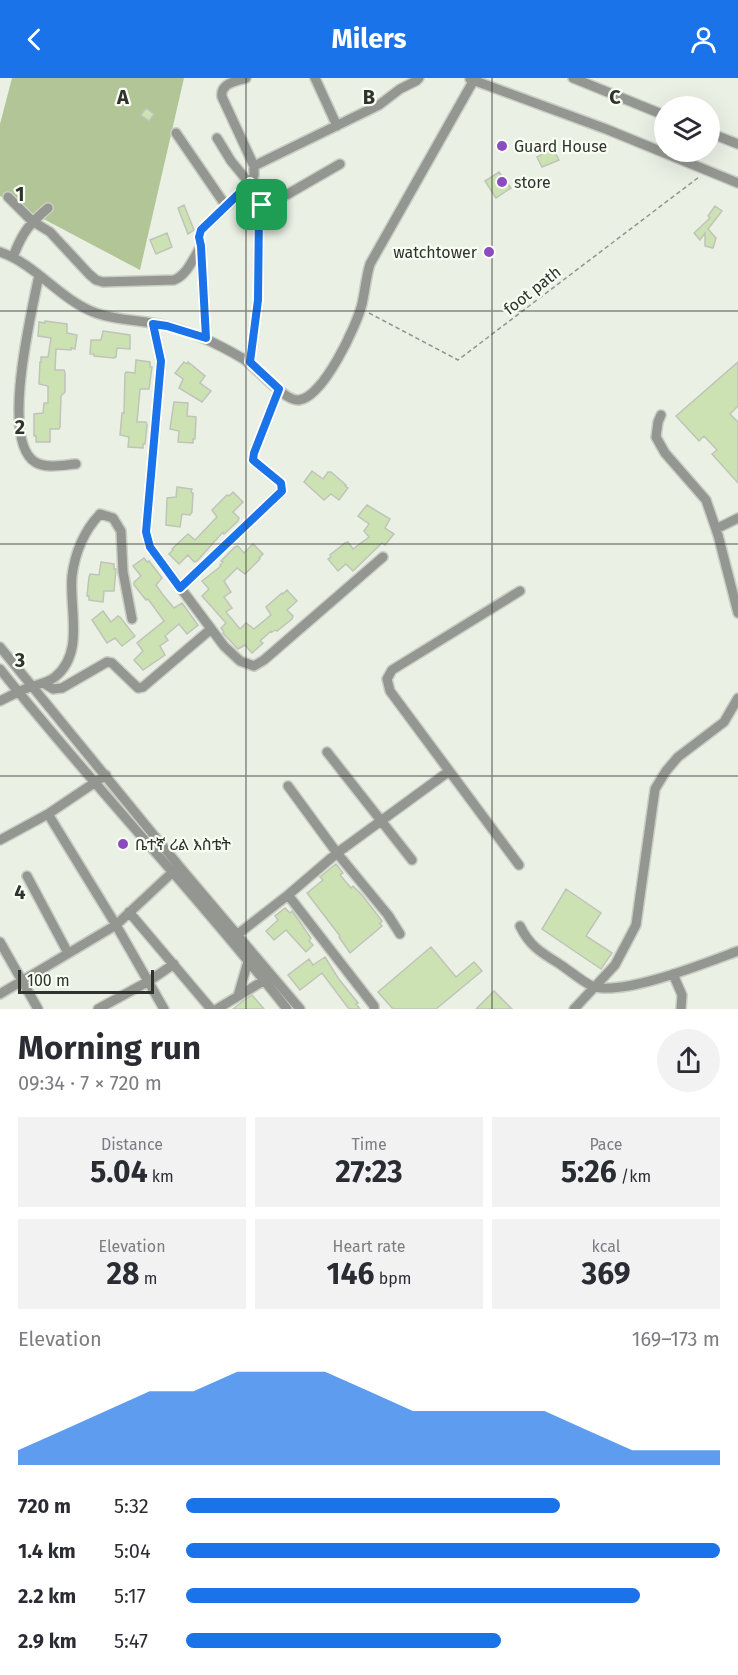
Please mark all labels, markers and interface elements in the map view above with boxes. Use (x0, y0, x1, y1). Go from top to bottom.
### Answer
icon: back (18, 23, 51, 56)
text: Milers (331, 23, 407, 55)
icon: person (687, 23, 720, 56)
text: A (116, 85, 130, 109)
text: B (363, 85, 375, 109)
text: C (609, 85, 621, 109)
map controls (654, 96, 720, 162)
button: layers (654, 96, 720, 162)
place label: Guard House (514, 137, 607, 156)
marker: Guard House (495, 139, 509, 153)
place label: store (514, 173, 551, 192)
marker: store (495, 175, 509, 189)
pin (236, 179, 287, 230)
text: 1 (15, 182, 25, 206)
icon: arrive (245, 188, 278, 221)
place label: watchtower (393, 243, 478, 262)
marker: watchtower (482, 245, 496, 259)
street label: foot path (500, 262, 565, 319)
text: 2 (15, 415, 25, 439)
text: 3 (14, 648, 25, 672)
place label: ቤተኛ ሪል እስቴት (135, 835, 231, 854)
marker: ቤተኛ ሪል እስቴት (116, 837, 130, 851)
text: 4 (14, 880, 26, 904)
scale bar (18, 967, 154, 995)
text: 100 m (27, 971, 70, 990)
text: Morning run (18, 1028, 201, 1068)
button: share (657, 1029, 720, 1092)
text: 09:34 · 7 × 720 m (18, 1071, 162, 1095)
text: Distance (101, 1135, 163, 1154)
text: Time (351, 1135, 387, 1154)
text: Pace (589, 1135, 623, 1154)
text: 5.04 (90, 1154, 148, 1190)
text: 27:23 (335, 1154, 403, 1190)
text: 5:26 (561, 1154, 617, 1190)
text: km (148, 1167, 174, 1186)
text: /km (617, 1167, 651, 1186)
text: Elevation (98, 1237, 166, 1256)
text: Heart rate (333, 1237, 405, 1256)
text: kcal (592, 1237, 620, 1256)
text: 28 (107, 1256, 140, 1292)
text: 146 (327, 1256, 374, 1292)
text: 369 (582, 1256, 630, 1292)
text: m (140, 1269, 157, 1288)
text: bpm (374, 1269, 411, 1288)
text: Elevation (18, 1327, 102, 1351)
text: 169–173 m (632, 1327, 720, 1351)
text: 720 m (18, 1494, 71, 1518)
text: 5:32 (114, 1494, 149, 1518)
text: 1.4 km (18, 1539, 76, 1563)
text: 5:04 (114, 1539, 151, 1563)
text: 2.2 km (18, 1584, 76, 1608)
text: 5:17 (114, 1584, 146, 1608)
text: 2.9 km (18, 1629, 77, 1653)
text: 5:47 (114, 1629, 148, 1653)

